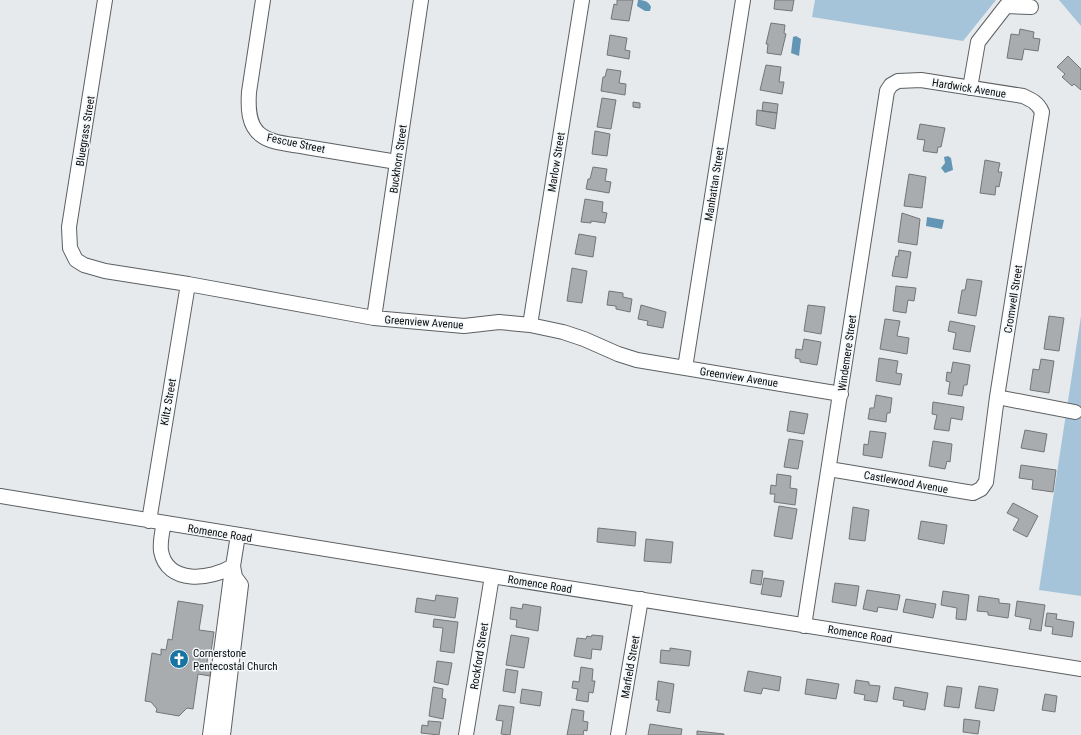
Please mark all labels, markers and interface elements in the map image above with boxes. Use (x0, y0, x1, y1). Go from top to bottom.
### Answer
street label: Hardwick Avenue (931, 76, 1007, 101)
street label: Bluegrass Street (74, 95, 97, 167)
street label: Buckhorn Street (387, 124, 410, 194)
street label: Fescue Street (266, 131, 326, 156)
street label: Marlow Street (545, 131, 568, 193)
street label: Manhattan Street (702, 146, 727, 222)
street label: Cromwell Street (1002, 264, 1025, 334)
street label: Greenview Avenue (384, 313, 464, 332)
street label: Windemere Street (836, 314, 859, 392)
street label: Greenview Avenue (699, 365, 779, 390)
street label: Kiltz Street (158, 378, 179, 427)
street label: Castlewood Avenue (863, 469, 949, 496)
street label: Romence Road (187, 522, 253, 545)
street label: Romence Road (507, 573, 573, 596)
street label: Rockford Street (468, 622, 491, 690)
street label: Romence Road (827, 623, 893, 646)
street label: Marfield Street (619, 635, 642, 700)
place label: Cornerstone Pentecostal Church (193, 647, 278, 673)
church icon: Cornerstone Pentecostal Church (168, 648, 190, 670)

